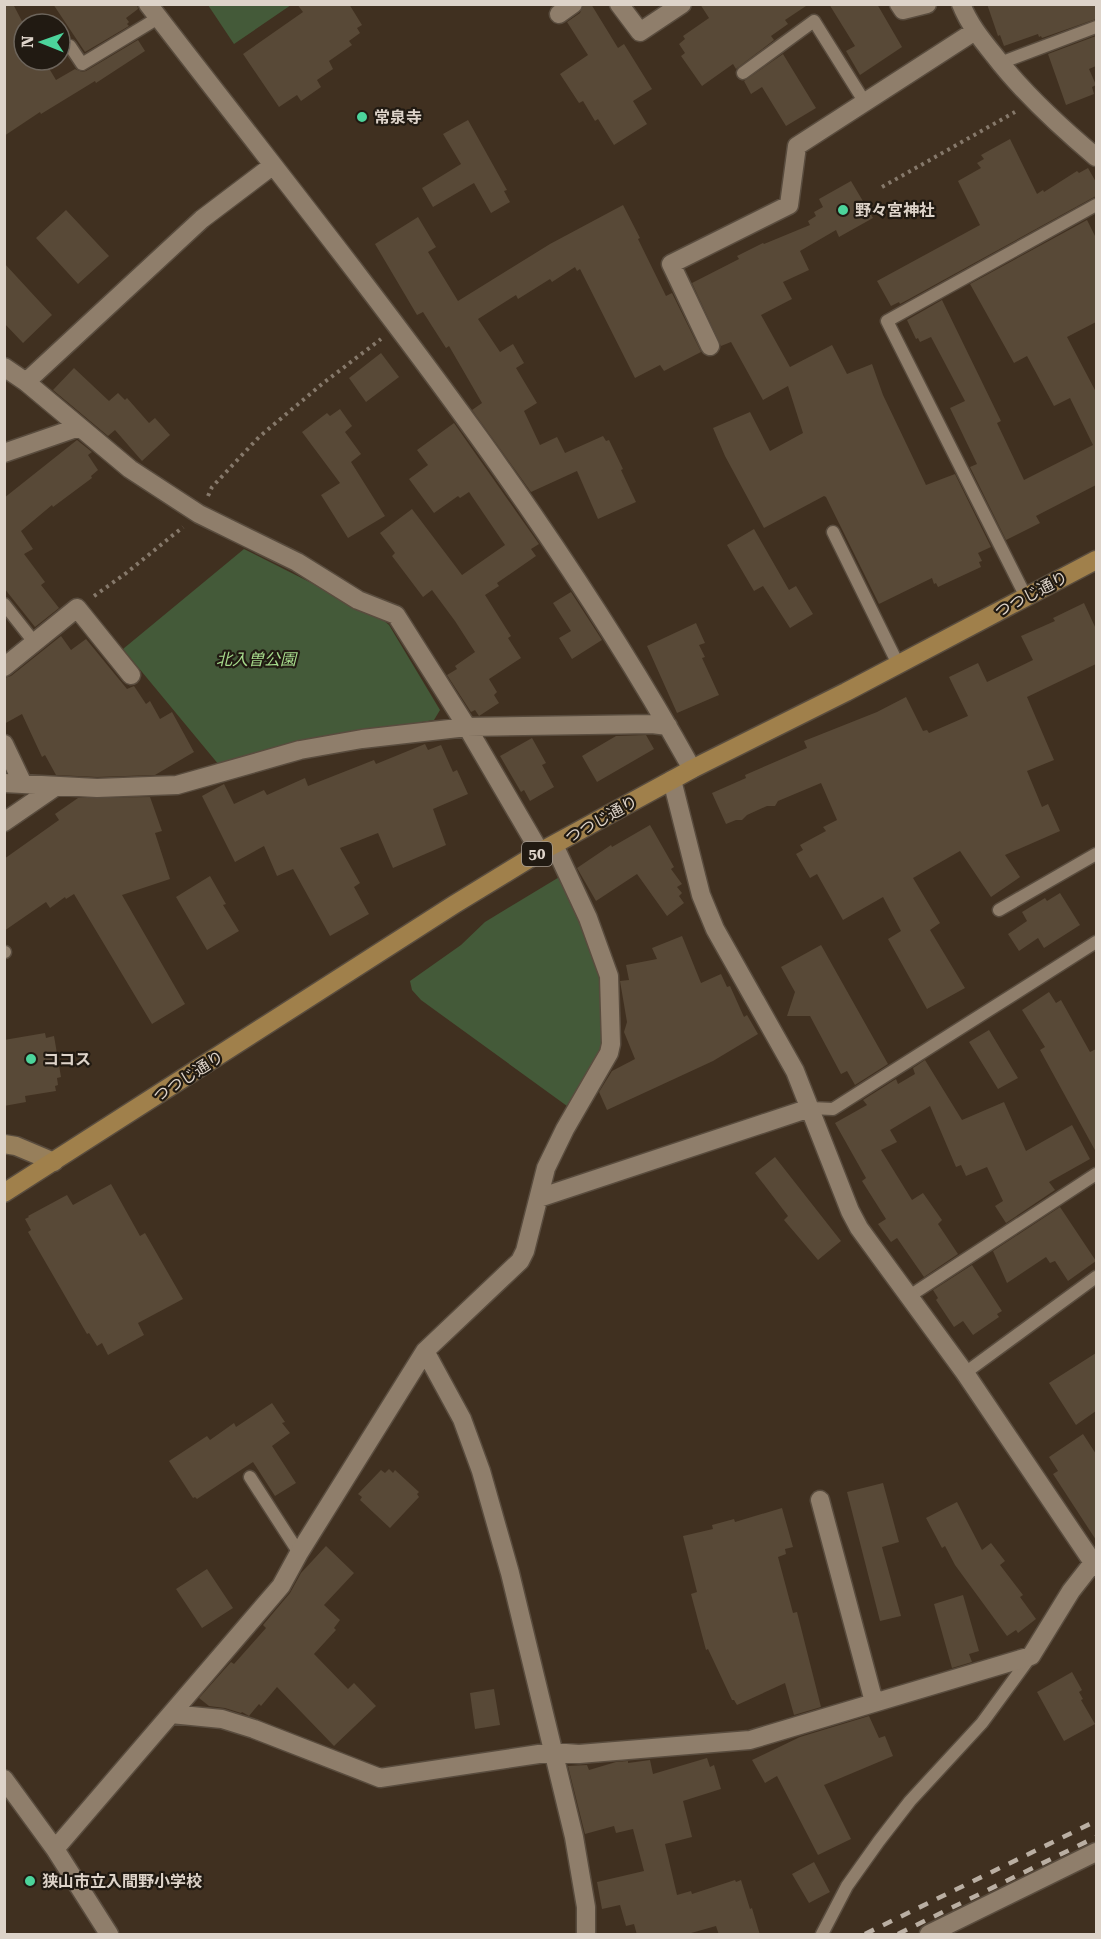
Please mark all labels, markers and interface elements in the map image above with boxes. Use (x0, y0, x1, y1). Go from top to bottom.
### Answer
north arrow (12, 12, 72, 72)
text: N (18, 35, 37, 48)
place label: 常泉寺 (374, 108, 422, 127)
marker: 常泉寺 (355, 110, 369, 124)
place label: 野々宮神社 (855, 201, 935, 220)
marker: 野々宮神社 (836, 203, 850, 217)
street label: つつじ通り (991, 567, 1071, 622)
park label: 北入曽公園 (216, 650, 298, 669)
street label: つつじ通り (562, 792, 641, 847)
road number: 50 (522, 842, 552, 866)
street label: つつじ通り (150, 1047, 227, 1106)
place label: ココス (43, 1050, 91, 1069)
marker: ココス (24, 1052, 38, 1066)
place label: 狭山市立入間野小学校 (42, 1872, 202, 1891)
marker: 狭山市立入間野小学校 (23, 1874, 37, 1888)

